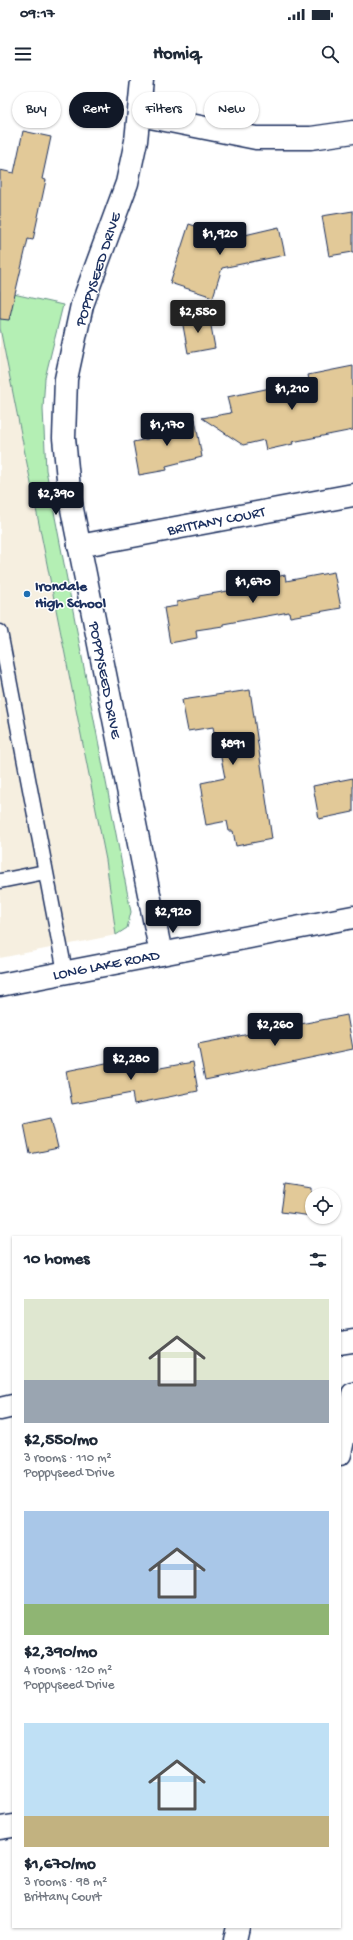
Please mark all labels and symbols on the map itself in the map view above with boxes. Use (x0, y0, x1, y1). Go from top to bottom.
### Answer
street label: POPPYSEED DRIVE (72, 210, 126, 330)
pin: $1,920 (187, 222, 253, 256)
pin: $2,550 (165, 300, 231, 334)
pin: $1,210 (259, 377, 325, 411)
pin: $1,170 (134, 413, 200, 447)
pin: $2,390 (23, 482, 89, 516)
street label: BRITTANY COURT (165, 503, 268, 540)
pin: $1,670 (220, 570, 286, 604)
place label: Irondale High School (35, 578, 107, 613)
marker: Irondale High School (22, 589, 32, 599)
street label: POPPYSEED DRIVE (84, 619, 124, 741)
pin: $891 (209, 732, 257, 766)
pin: $2,920 (140, 900, 206, 934)
street label: LONG LAKE ROAD (51, 947, 161, 985)
pin: $2,260 (242, 1013, 308, 1047)
pin: $2,280 (98, 1047, 164, 1081)

